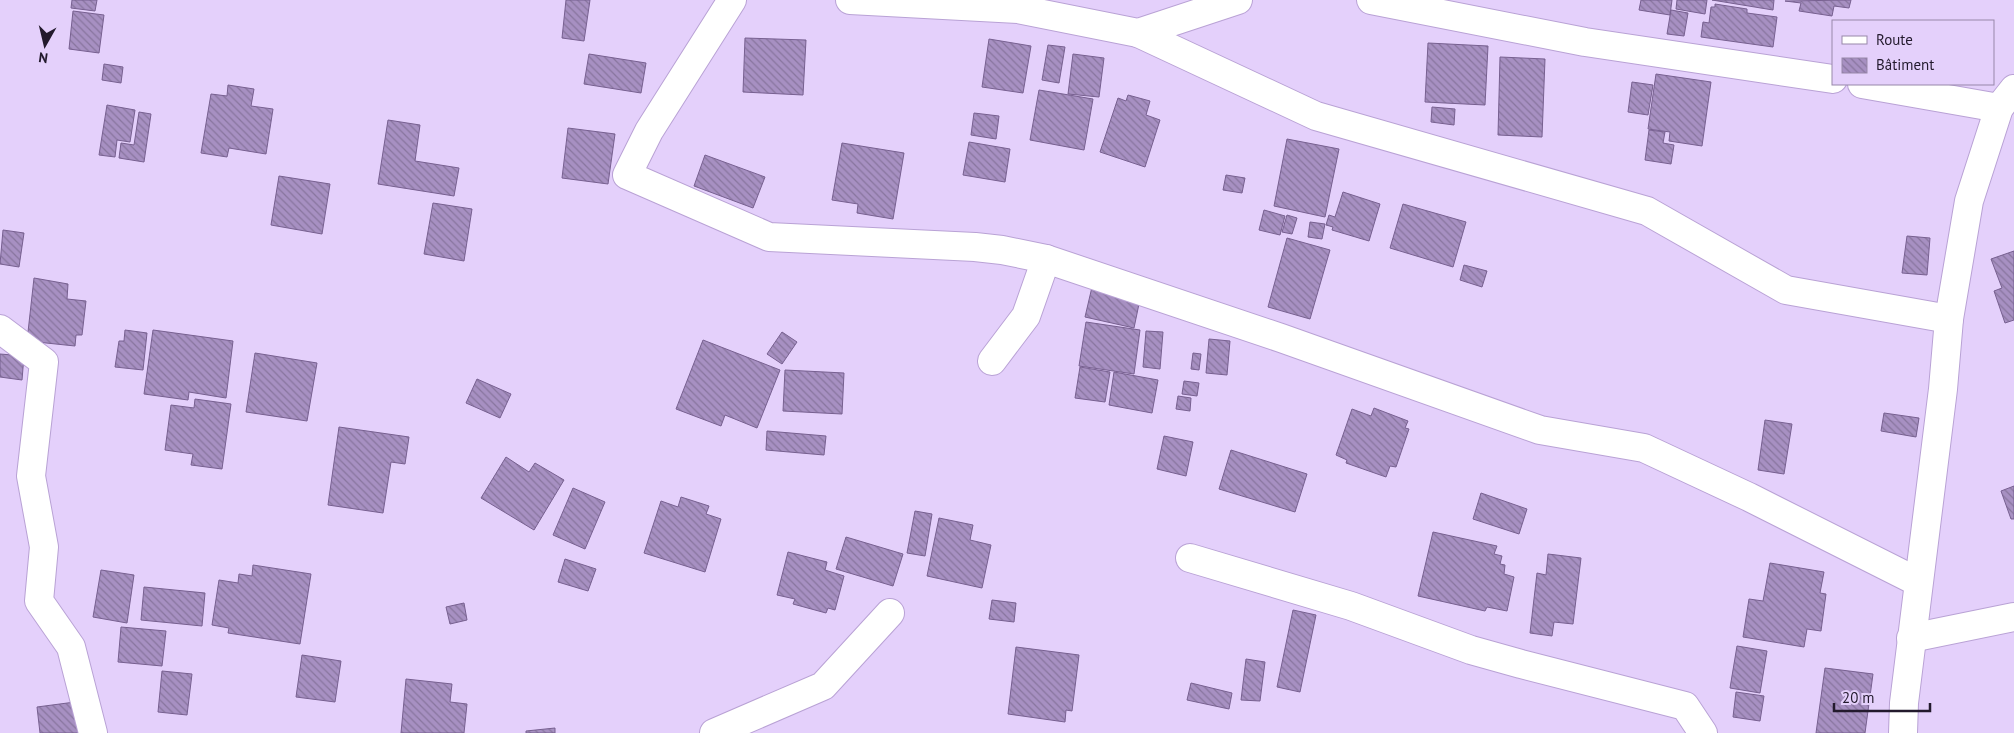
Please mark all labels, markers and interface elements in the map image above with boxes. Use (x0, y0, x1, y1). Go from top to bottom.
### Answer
north arrow (20, 20, 70, 70)
legend (1832, 20, 1994, 85)
text: Route (1876, 30, 1913, 49)
text: N (37, 48, 49, 67)
text: Bâtiment (1876, 55, 1934, 74)
scale bar (1834, 680, 1930, 712)
text: 20 m (1842, 688, 1875, 707)

